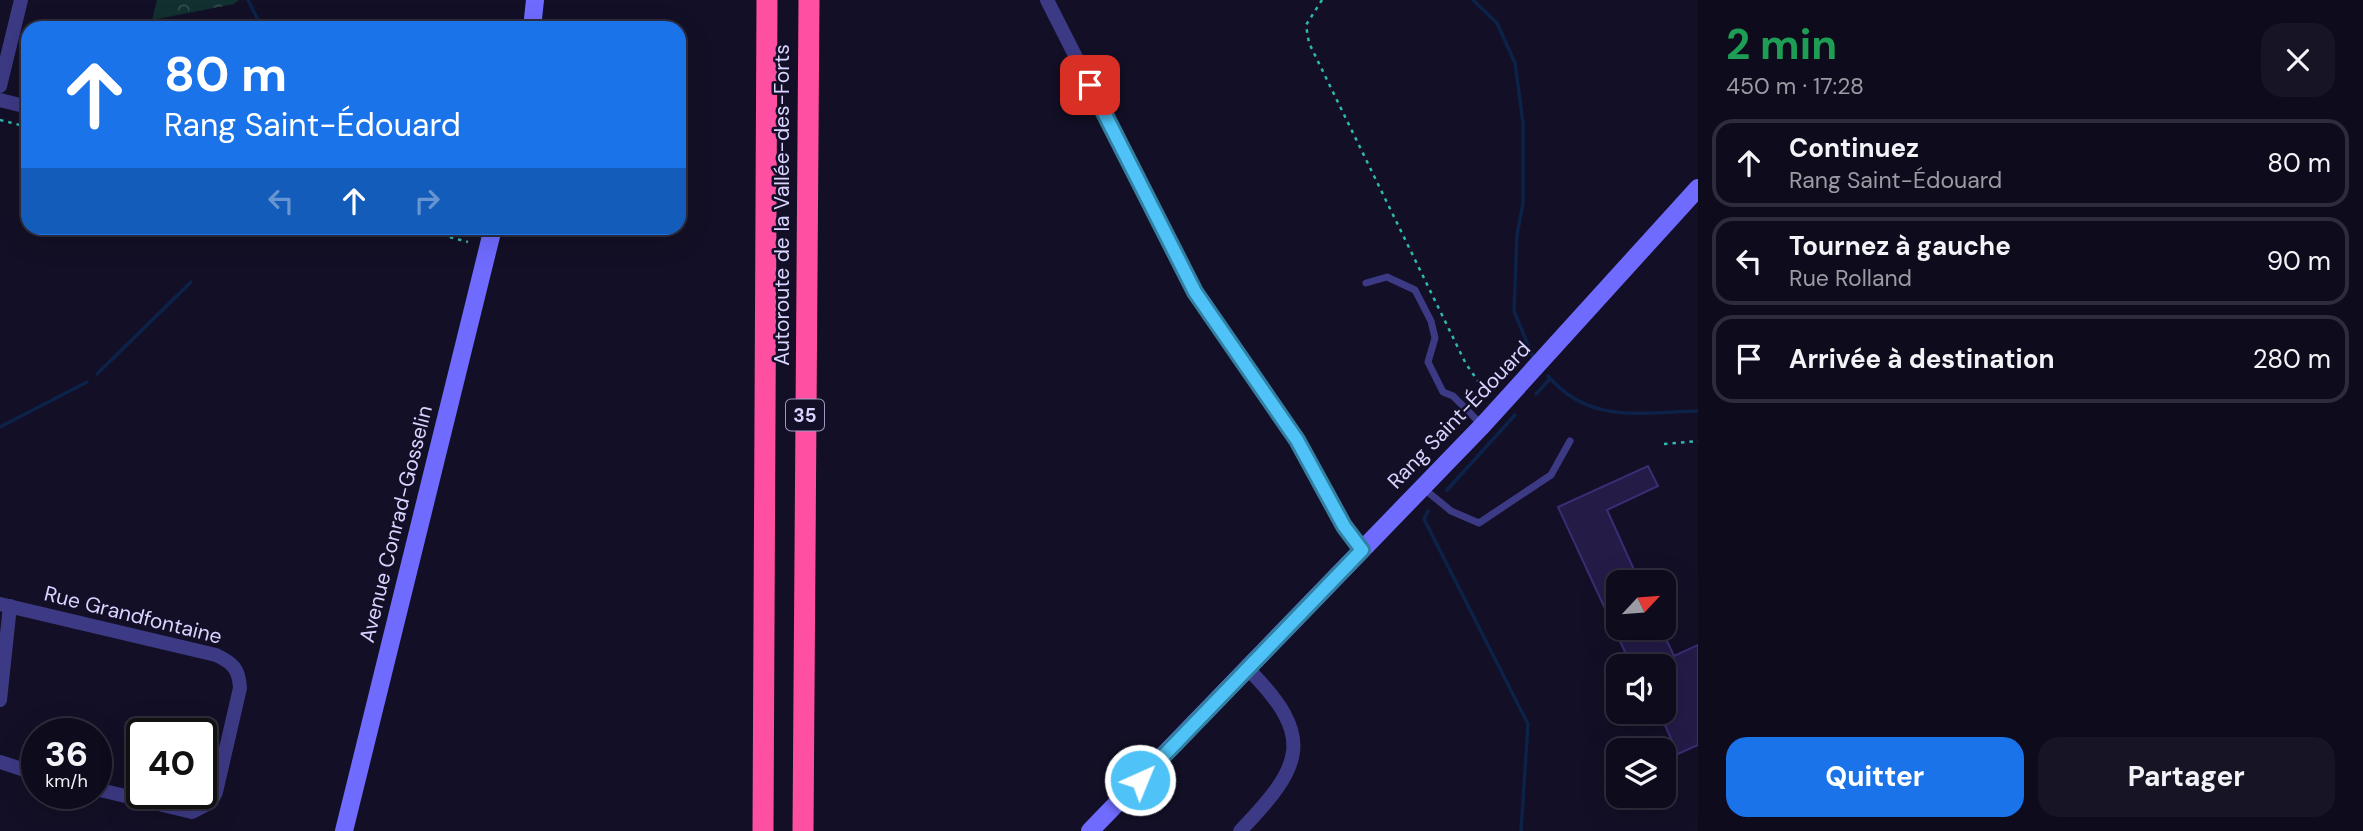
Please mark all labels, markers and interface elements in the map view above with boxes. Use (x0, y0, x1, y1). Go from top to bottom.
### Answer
text: 2 min (1726, 17, 1837, 72)
button: close (2261, 23, 2335, 97)
text: 80 m (164, 42, 287, 106)
street label: Autoroute de la Vallée-des-Forts (768, 44, 796, 366)
icon: ahead (49, 49, 140, 140)
pin (1060, 55, 1120, 115)
icon: arrive (1071, 66, 1109, 104)
text: 450 m · 17:28 (1726, 71, 1864, 101)
text: Rang Saint-Édouard (164, 104, 461, 146)
text: Continuez (1789, 131, 1919, 165)
icon: ahead (1730, 144, 1768, 182)
text: 80 m (2267, 146, 2331, 180)
text: Rang Saint-Édouard (1789, 165, 2002, 195)
icon: left (262, 182, 300, 220)
icon: ahead (335, 182, 373, 220)
icon: right (408, 182, 446, 220)
text: Tournez à gauche (1789, 229, 2011, 263)
icon: left (1730, 242, 1768, 280)
text: 90 m (2267, 244, 2331, 278)
text: Rue Rolland (1789, 263, 1912, 293)
street label: Rang Saint-Édouard (1381, 335, 1537, 495)
icon: arrive (1730, 340, 1768, 378)
text: Arrivée à destination (1789, 342, 2055, 376)
text: 280 m (2253, 342, 2331, 376)
road number: 35 (786, 400, 824, 430)
street label: Avenue Conrad-Gosselin (353, 403, 439, 645)
north arrow (1606, 570, 1676, 640)
map controls (1606, 570, 1676, 808)
street label: Rue Grandfontaine (41, 579, 225, 651)
button: sound (1606, 654, 1676, 724)
speed limit sign: 40 (126, 718, 217, 809)
text: 36 (45, 731, 88, 777)
button: Quitter (1726, 737, 2024, 817)
button: Partager (2038, 737, 2335, 817)
button: layers (1606, 738, 1676, 808)
position arrow (1103, 743, 1177, 817)
text: km/h (45, 769, 88, 793)

